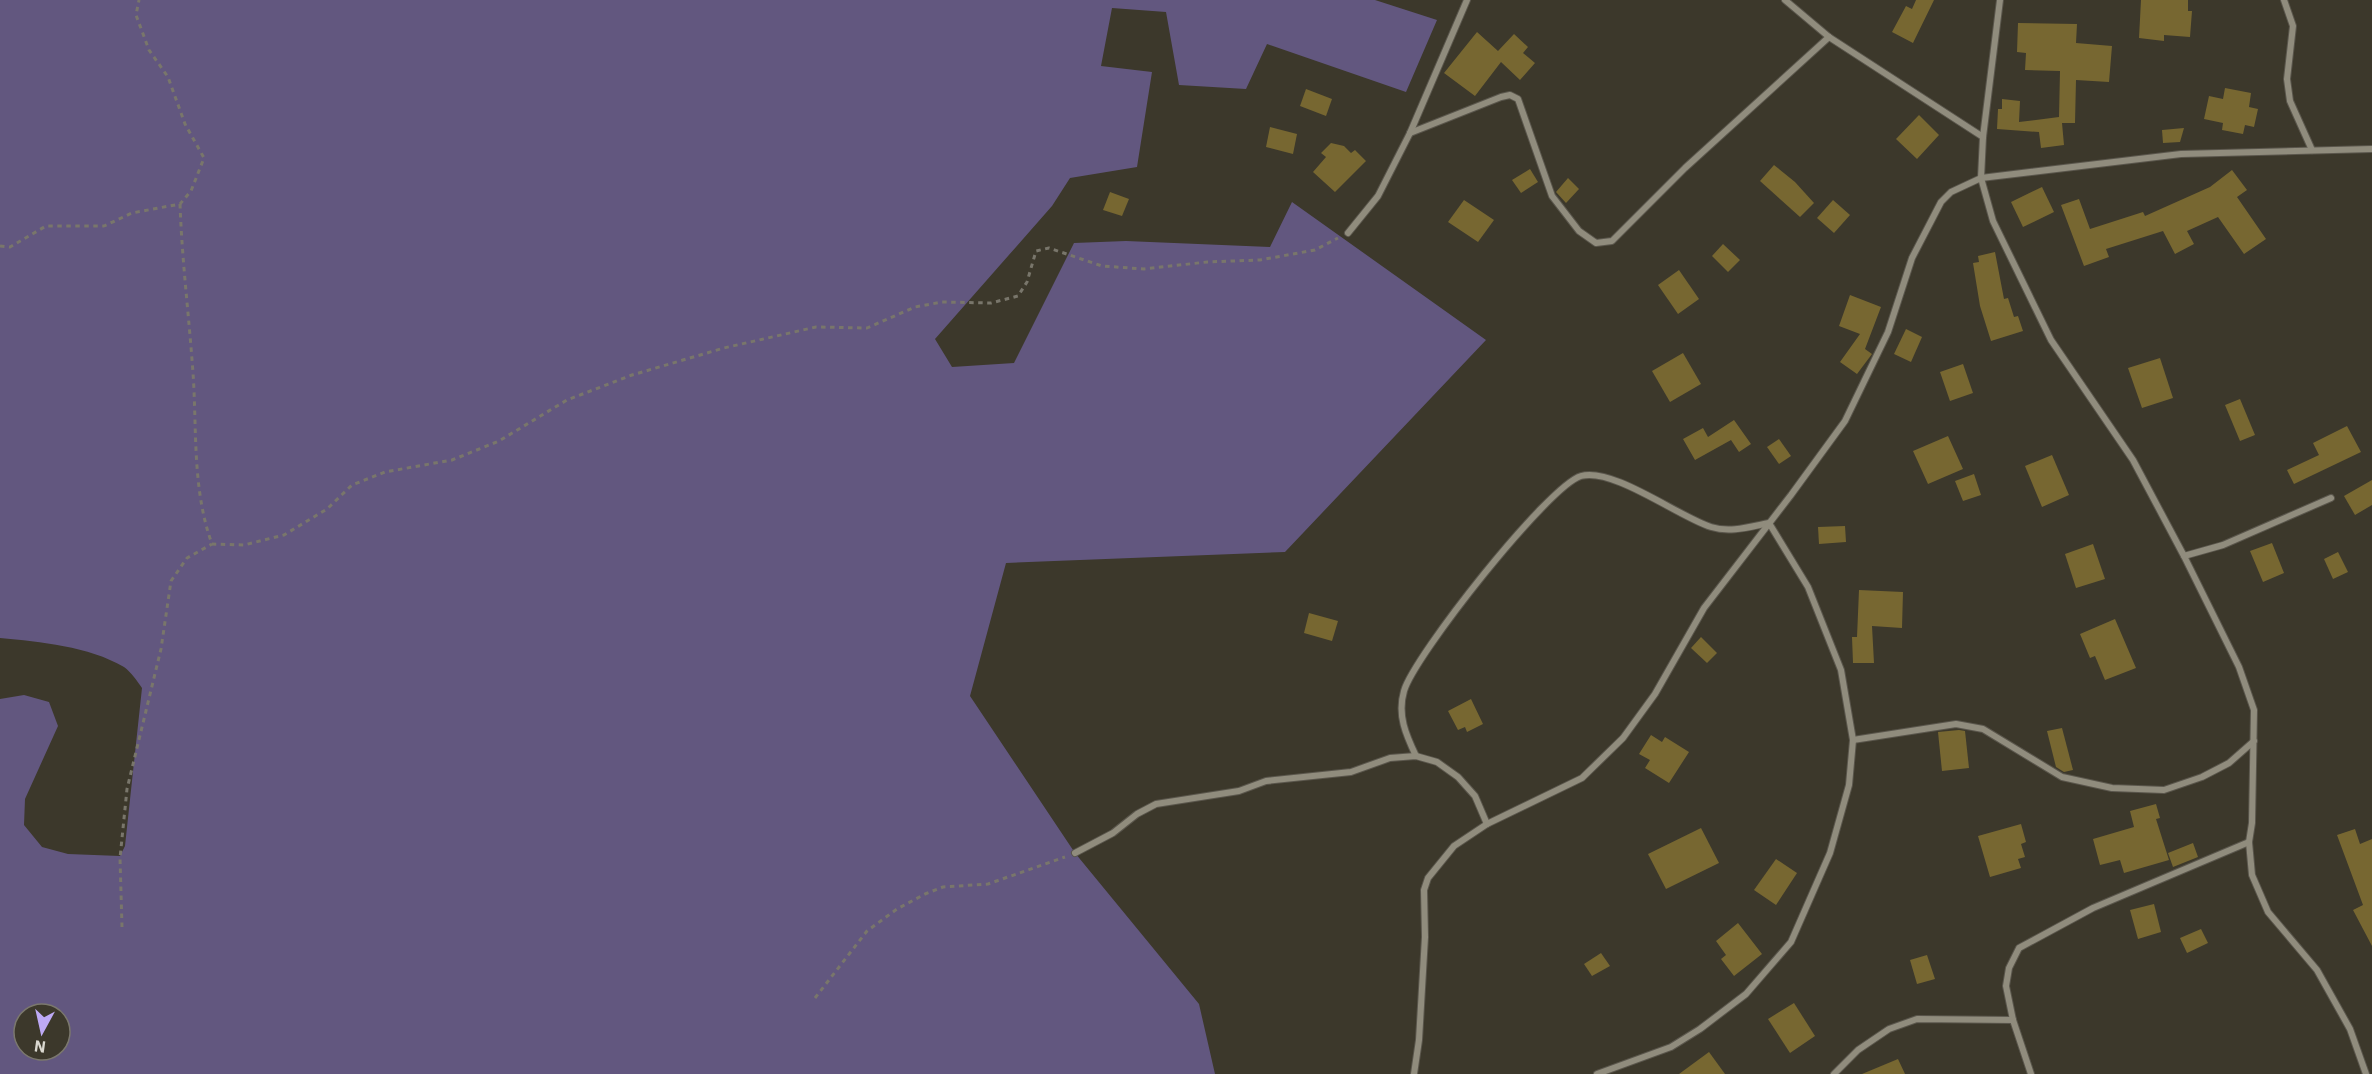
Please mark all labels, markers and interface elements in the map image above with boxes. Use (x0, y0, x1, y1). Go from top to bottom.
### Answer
north arrow (12, 1002, 72, 1062)
text: N (33, 1036, 47, 1058)

